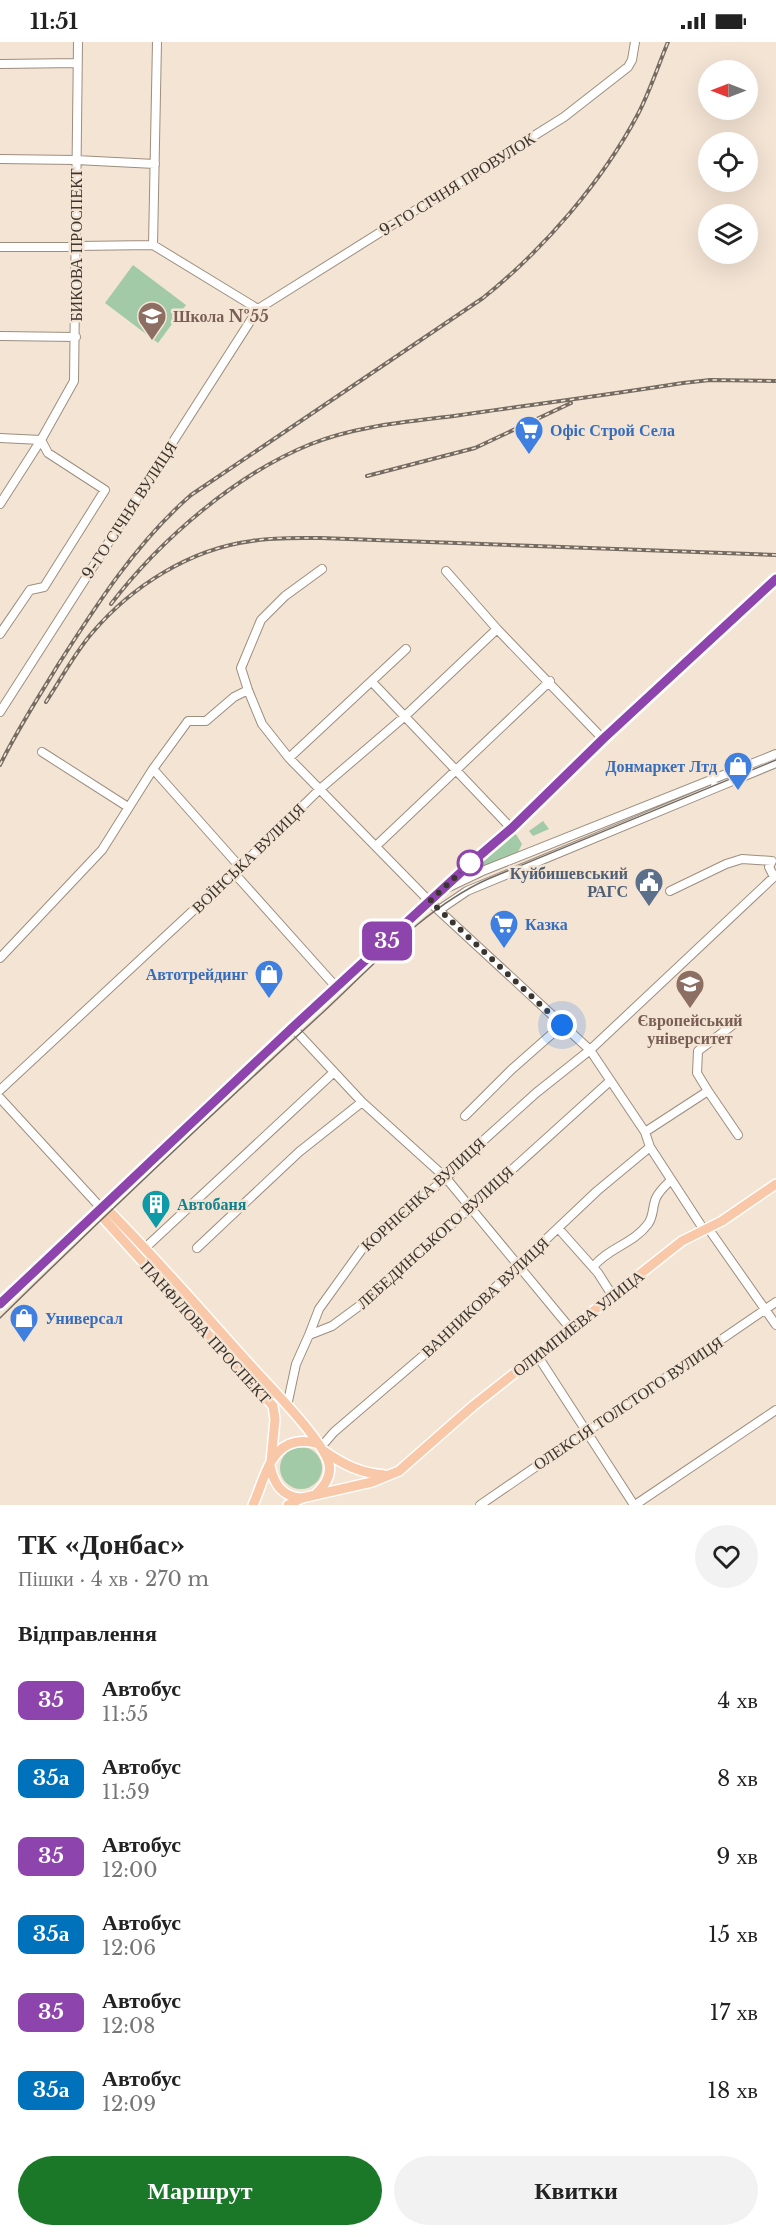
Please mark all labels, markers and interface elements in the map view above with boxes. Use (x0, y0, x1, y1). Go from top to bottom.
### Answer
text: 11:51 (30, 8, 78, 35)
north arrow (698, 60, 758, 120)
map controls (698, 60, 758, 264)
street label: 9-ГО СІЧНЯ ПРОВУЛОК (375, 128, 539, 240)
button: locate (698, 132, 758, 192)
street label: БИКОВА ПРОСПЕКТ (66, 168, 86, 322)
button: layers (698, 204, 758, 264)
school or university icon: Школа №55 (136, 300, 168, 342)
place label: Школа №55 (173, 306, 269, 326)
supermarket icon: Офіс Строй Села (513, 414, 545, 456)
place label: Офіс Строй Села (550, 420, 675, 440)
street label: 9-ГО СІЧНЯ ВУЛИЦЯ (77, 437, 181, 582)
shop icon: Донмаркет Лтд (722, 750, 754, 792)
place label: Донмаркет Лтд (605, 756, 717, 776)
street label: ВОЇНСЬКА ВУЛИЦЯ (187, 799, 309, 917)
unlabelled marker (457, 850, 483, 876)
place label: Куйбишевський РАГС (510, 863, 628, 901)
public building icon: Куйбишевський РАГС (633, 866, 665, 908)
supermarket icon: Казка (488, 908, 520, 950)
place label: Казка (525, 914, 568, 934)
line badge: 35 (360, 922, 414, 960)
text: 35 (374, 928, 400, 954)
shop icon: Автотрейдинг (253, 958, 285, 1000)
place label: Автотрейдинг (146, 964, 248, 984)
school or university icon: Європейський університет (674, 968, 706, 1010)
your location (547, 1010, 577, 1040)
place label: Європейський університет (637, 1010, 743, 1048)
street label: КОРНІЄНКА ВУЛИЦЯ (357, 1133, 489, 1255)
street label: ЛЕБЕДИНСЬКОГО ВУЛИЦЯ (353, 1161, 518, 1313)
building icon: Автобаня (140, 1188, 172, 1230)
place label: Автобаня (177, 1194, 247, 1214)
street label: ВАННИКОВА ВУЛИЦЯ (417, 1233, 553, 1361)
street label: ПАНФІЛОВА ПРОСПЕКТ (136, 1256, 276, 1408)
street label: ОЛИМПИЕВА УЛИЦА (508, 1265, 648, 1380)
shop icon: Универсал (8, 1302, 40, 1344)
place label: Универсал (45, 1308, 123, 1328)
street label: ОЛЕКСІЯ ТОЛСТОГО ВУЛИЦЯ (529, 1332, 727, 1474)
button: heart (695, 1525, 758, 1588)
text: ТК «Донбас» (18, 1527, 185, 1562)
text: Пішки · 4 хв · 270 m (18, 1567, 209, 1591)
text: Відправлення (18, 1620, 157, 1647)
text: Автобус (102, 1675, 181, 1702)
text: 35 (38, 1687, 64, 1713)
text: 4 хв (717, 1687, 758, 1714)
text: 11:55 (102, 1702, 148, 1726)
text: Автобус (102, 1753, 181, 1780)
text: 35а (33, 1765, 69, 1791)
text: 8 хв (717, 1765, 758, 1792)
text: 11:59 (102, 1780, 150, 1804)
text: Автобус (102, 1831, 181, 1858)
text: 35 (38, 1843, 64, 1869)
text: 9 хв (716, 1843, 758, 1870)
text: 12:00 (102, 1858, 158, 1882)
text: Автобус (102, 1909, 181, 1936)
text: 35а (33, 1921, 69, 1947)
text: 15 хв (708, 1921, 758, 1948)
text: 12:06 (102, 1936, 156, 1960)
text: Автобус (102, 1987, 181, 2014)
text: 35 (38, 1999, 64, 2025)
text: 17 хв (709, 1999, 758, 2026)
text: 12:08 (102, 2014, 155, 2038)
text: Автобус (102, 2065, 181, 2092)
text: 35а (33, 2077, 69, 2103)
text: 18 хв (707, 2077, 758, 2104)
text: 12:09 (102, 2092, 156, 2116)
button: Маршрут (18, 2156, 382, 2225)
button: Квитки (394, 2156, 758, 2225)

